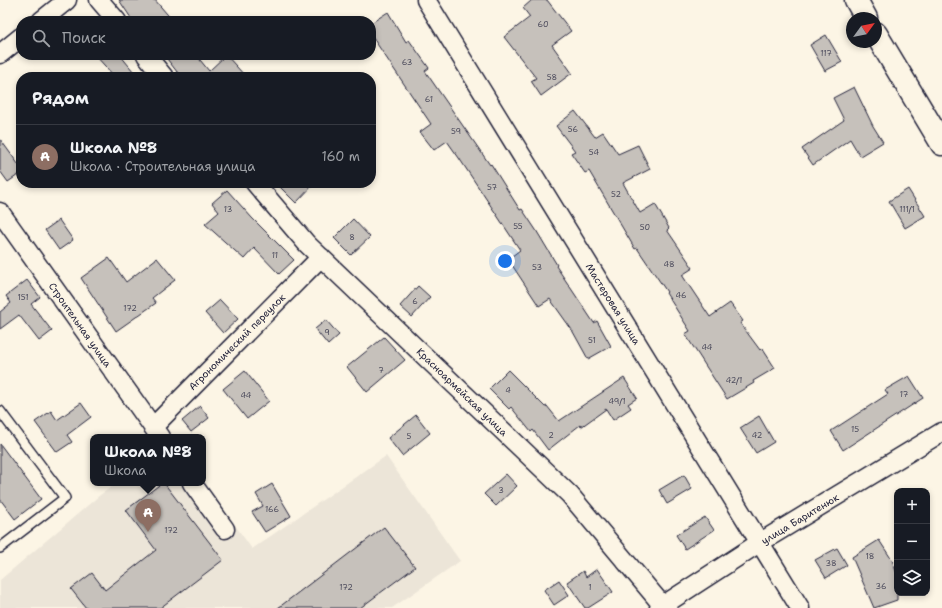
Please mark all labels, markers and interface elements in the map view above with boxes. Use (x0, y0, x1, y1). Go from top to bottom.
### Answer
north arrow (846, 12, 882, 48)
search box (16, 16, 376, 60)
house number: 60 (538, 19, 549, 30)
icon: search (30, 27, 52, 49)
text: Поиск (62, 28, 106, 48)
house number: 117 (820, 48, 832, 59)
house number: 63 (402, 57, 412, 68)
house number: 58 (547, 72, 557, 83)
text: Рядом (32, 87, 89, 109)
house number: 61 (425, 94, 433, 105)
house number: 56 (568, 124, 579, 135)
house number: 59 (451, 126, 461, 137)
text: Школа №8 (70, 138, 157, 158)
house number: 54 (589, 147, 600, 158)
text: A (40, 148, 50, 165)
text: 160 m (322, 148, 360, 165)
text: Школа · Строительная улица (70, 158, 255, 175)
house number: 57 (487, 182, 497, 193)
house number: 52 (611, 189, 621, 200)
house number: 13 (224, 204, 232, 215)
house number: 111/1 (899, 204, 915, 215)
house number: 55 (513, 221, 523, 232)
house number: 50 (640, 222, 650, 233)
house number: 8 (349, 232, 355, 243)
house number: 11 (272, 250, 278, 261)
your location (495, 251, 515, 271)
house number: 48 (663, 259, 675, 270)
street label: Мастеровая улица (583, 261, 644, 348)
house number: 53 (532, 262, 542, 273)
street label: Строительная улица (46, 280, 115, 371)
street label: Агрономический переулок (186, 290, 289, 393)
house number: 46 (675, 290, 687, 301)
house number: 151 (17, 292, 29, 303)
house number: 6 (412, 296, 418, 307)
house number: 172 (123, 303, 137, 314)
house number: 9 (324, 327, 330, 338)
house number: 51 (588, 335, 596, 346)
house number: 44 (702, 342, 713, 353)
street label: Красноармейская улица (414, 345, 511, 439)
house number: 7 (378, 365, 384, 376)
house number: 42/1 (726, 375, 742, 386)
house number: 4 (505, 385, 511, 396)
house number: 17 (900, 389, 909, 400)
house number: 44 (241, 390, 252, 401)
house number: 49/1 (609, 396, 625, 407)
house number: 15 (851, 424, 859, 435)
house number: 2 (548, 430, 554, 441)
house number: 42 (752, 430, 763, 441)
house number: 5 (407, 431, 412, 442)
popup (90, 434, 206, 486)
text: Школа №8 (104, 442, 192, 462)
text: Школа (104, 462, 146, 479)
house number: 3 (498, 485, 504, 496)
map controls (894, 488, 930, 596)
button: + (894, 488, 930, 524)
street label: улица Баритенюк (759, 490, 842, 547)
pin: A (135, 499, 161, 532)
house number: 166 (265, 504, 279, 515)
button: − (894, 524, 930, 560)
house number: 172 (164, 525, 178, 536)
house number: 18 (866, 551, 874, 562)
house number: 38 (826, 558, 836, 569)
button: layers (894, 560, 930, 596)
house number: 36 (876, 581, 887, 592)
house number: 172 (339, 582, 353, 593)
house number: 1 (588, 582, 592, 593)

